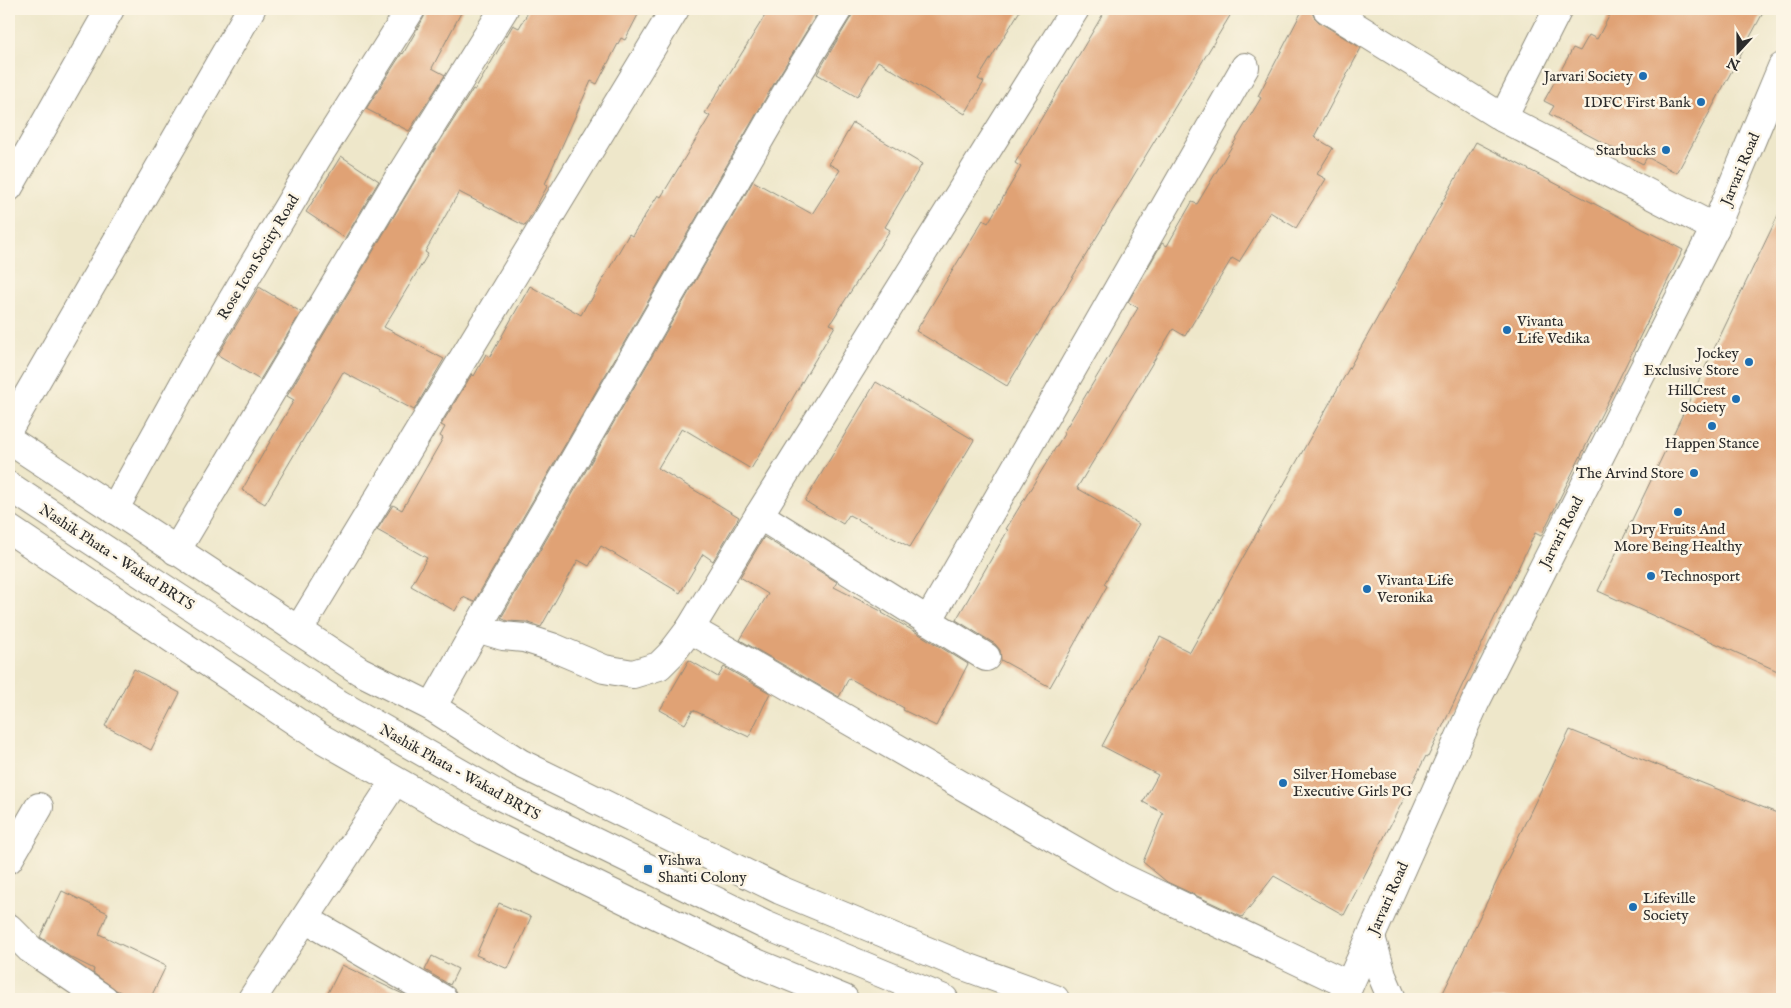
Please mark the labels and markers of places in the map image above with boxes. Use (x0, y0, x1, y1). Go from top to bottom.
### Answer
place label: Jarvari Society (1542, 67, 1634, 86)
marker: Jarvari Society (1637, 70, 1649, 82)
place label: IDFC First Bank (1584, 93, 1692, 112)
marker: IDFC First Bank (1695, 96, 1707, 108)
place label: Starbucks (1596, 141, 1656, 160)
marker: Starbucks (1660, 144, 1672, 156)
place label: Vivanta Life Vedika (1516, 312, 1590, 348)
marker: Vivanta Life Vedika (1501, 324, 1513, 336)
place label: Jockey Exclusive Store (1644, 344, 1740, 380)
marker: Jockey Exclusive Store (1743, 356, 1755, 368)
place label: HillCrest Society (1667, 381, 1727, 417)
marker: HillCrest Society (1730, 393, 1742, 405)
marker: Happen Stance (1706, 420, 1718, 432)
place label: Happen Stance (1665, 434, 1759, 453)
place label: The Arvind Store (1576, 464, 1684, 483)
marker: The Arvind Store (1688, 467, 1700, 479)
marker: Dry Fruits And More Being Healthy (1672, 506, 1684, 518)
place label: Dry Fruits And More Being Healthy (1614, 520, 1743, 556)
place label: Technosport (1661, 567, 1740, 586)
marker: Technosport (1645, 570, 1657, 582)
place label: Vivanta Life Veronika (1376, 571, 1454, 607)
marker: Vivanta Life Veronika (1361, 583, 1373, 595)
place label: Silver Homebase Executive Girls PG (1293, 765, 1412, 801)
marker: Silver Homebase Executive Girls PG (1277, 777, 1289, 789)
place label: Vishwa Shanti Colony (657, 851, 747, 887)
marker: Vishwa Shanti Colony (642, 863, 654, 875)
place label: Lifeville Society (1643, 889, 1696, 925)
marker: Lifeville Society (1627, 901, 1639, 913)

